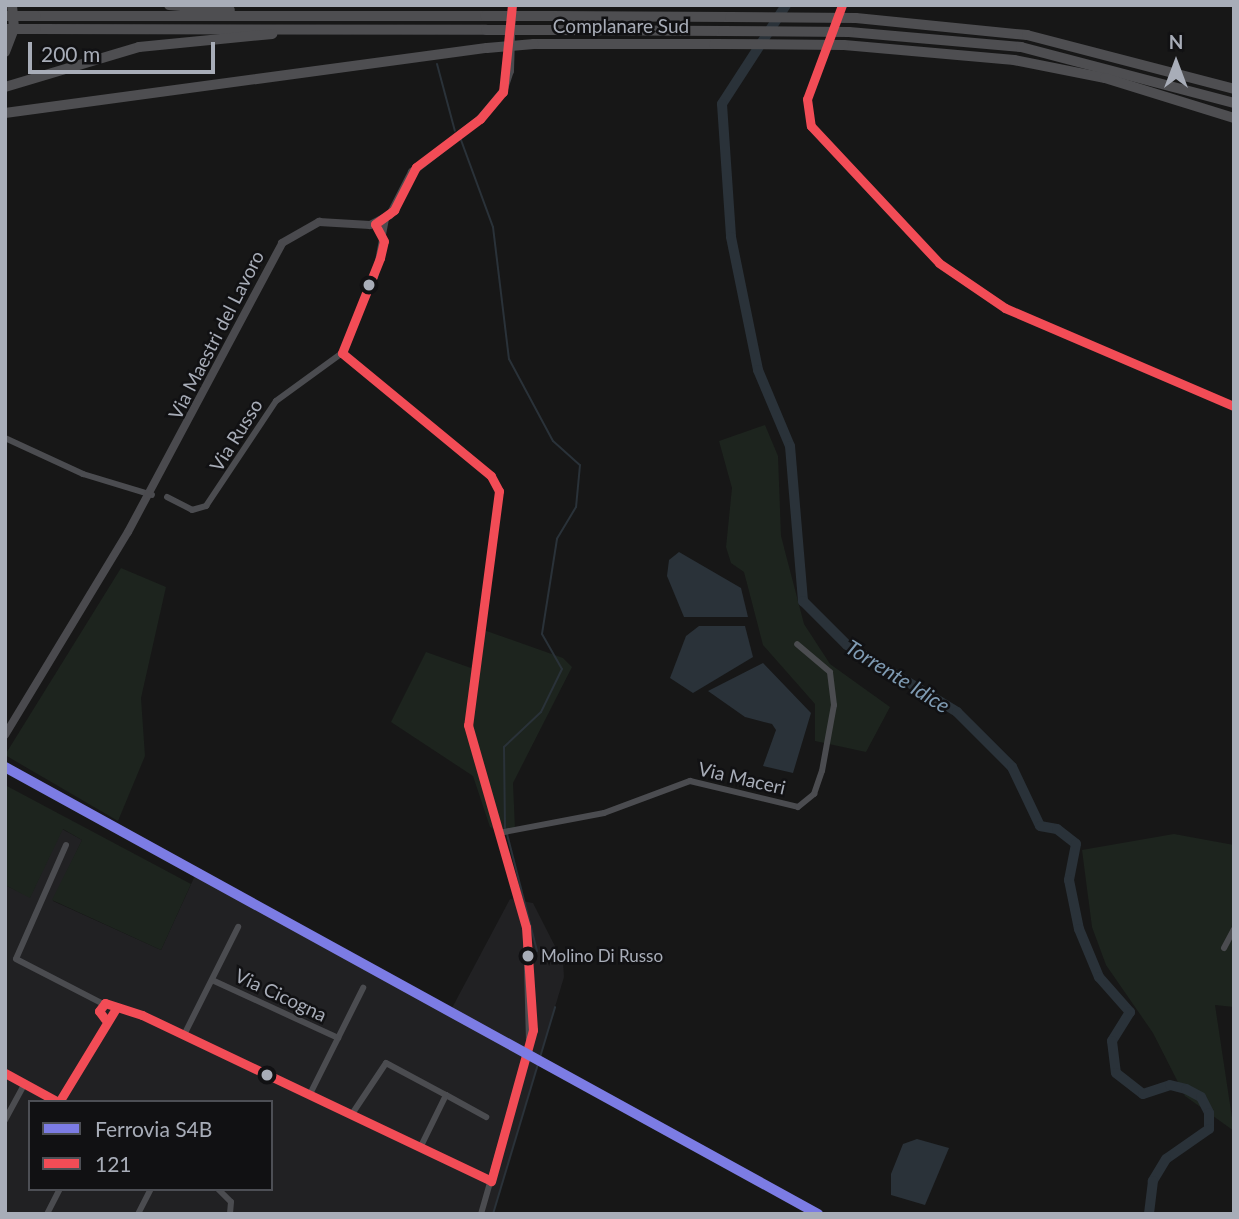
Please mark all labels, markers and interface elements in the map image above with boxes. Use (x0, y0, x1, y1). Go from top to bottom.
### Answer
street label: Complanare Sud (553, 15, 689, 37)
scale bar (32, 28, 219, 72)
north arrow (1141, 28, 1211, 98)
text: N (1169, 30, 1183, 53)
text: 200 m (41, 41, 100, 66)
street label: Via Maestri del Lavoro (163, 247, 269, 423)
unlabelled marker (362, 278, 376, 292)
street label: Via Russo (205, 395, 267, 475)
water label: Torrente Idice (841, 634, 955, 718)
street label: Via Maceri (696, 757, 788, 799)
place label: Molino Di Russo (541, 946, 663, 966)
marker: Molino Di Russo (521, 949, 535, 963)
street label: Via Cicogna (232, 964, 330, 1026)
unlabelled marker (260, 1068, 274, 1082)
legend (28, 1100, 273, 1191)
text: Ferrovia S4B (95, 1116, 212, 1141)
text: 121 (95, 1151, 132, 1176)

